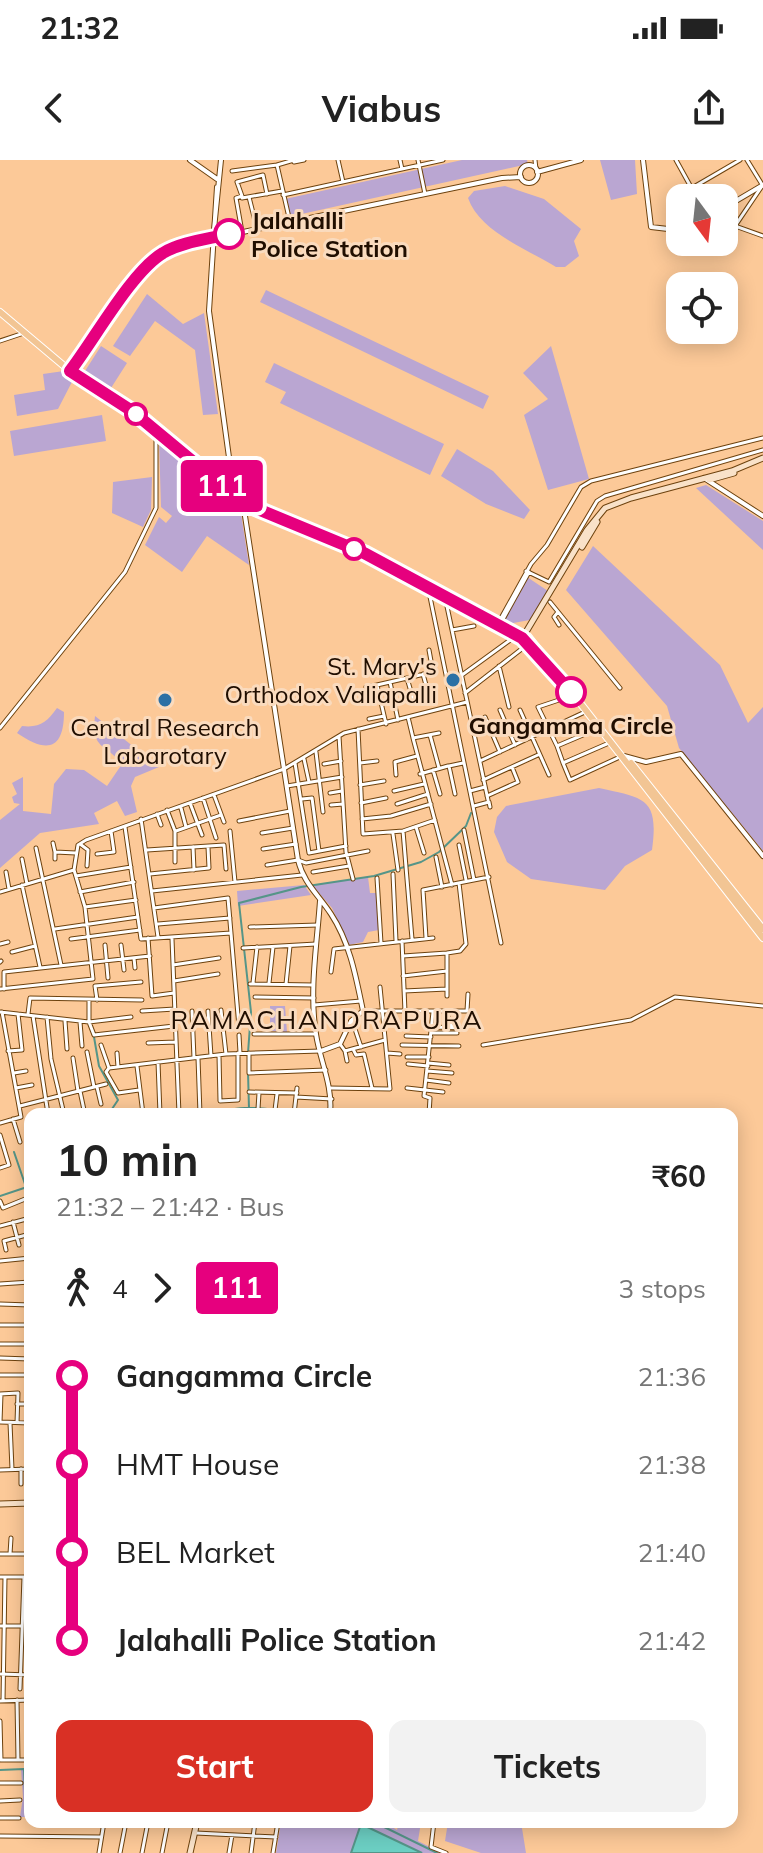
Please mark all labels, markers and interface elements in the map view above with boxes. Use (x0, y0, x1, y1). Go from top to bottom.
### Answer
text: 21:32 (40, 9, 119, 47)
icon: back (32, 86, 76, 130)
text: Viabus (322, 86, 441, 131)
icon: share (687, 86, 731, 130)
north arrow (666, 184, 738, 256)
map controls (666, 184, 738, 344)
place label: Jalahalli Police Station (251, 205, 408, 263)
marker: Jalahalli Police Station (214, 219, 244, 249)
button: locate (666, 272, 738, 344)
unlabelled marker (125, 403, 147, 425)
line badge: 111 (176, 460, 268, 512)
text: 111 (197, 468, 247, 503)
unlabelled marker (343, 538, 365, 560)
place label: St. Mary's Orthodox Valiapalli (224, 651, 437, 709)
marker: St. Mary's Orthodox Valiapalli (444, 671, 462, 689)
marker: Gangamma Circle (556, 677, 586, 707)
marker: Central Research Labarotary (156, 691, 174, 709)
place label: Gangamma Circle (469, 710, 673, 740)
place label: Central Research Labarotary (70, 712, 260, 770)
district label: RAMACHANDRAPURA (170, 1003, 484, 1036)
text: 10 min (56, 1132, 198, 1187)
text: ₹60 (652, 1157, 706, 1195)
text: 21:32 – 21:42 · Bus (56, 1190, 285, 1223)
icon: walk (56, 1266, 100, 1310)
icon: forward (140, 1266, 184, 1310)
text: 111 (212, 1270, 262, 1305)
text: 4 (112, 1272, 128, 1305)
text: 3 stops (619, 1272, 706, 1305)
text: Gangamma Circle (116, 1357, 372, 1395)
text: 21:36 (638, 1360, 706, 1393)
text: HMT House (116, 1445, 279, 1483)
text: 21:38 (638, 1448, 706, 1481)
text: BEL Market (116, 1533, 275, 1571)
text: 21:40 (638, 1536, 706, 1569)
text: Jalahalli Police Station (116, 1621, 437, 1659)
text: 21:42 (638, 1624, 706, 1657)
button: Start (56, 1720, 373, 1812)
button: Tickets (389, 1720, 706, 1812)

